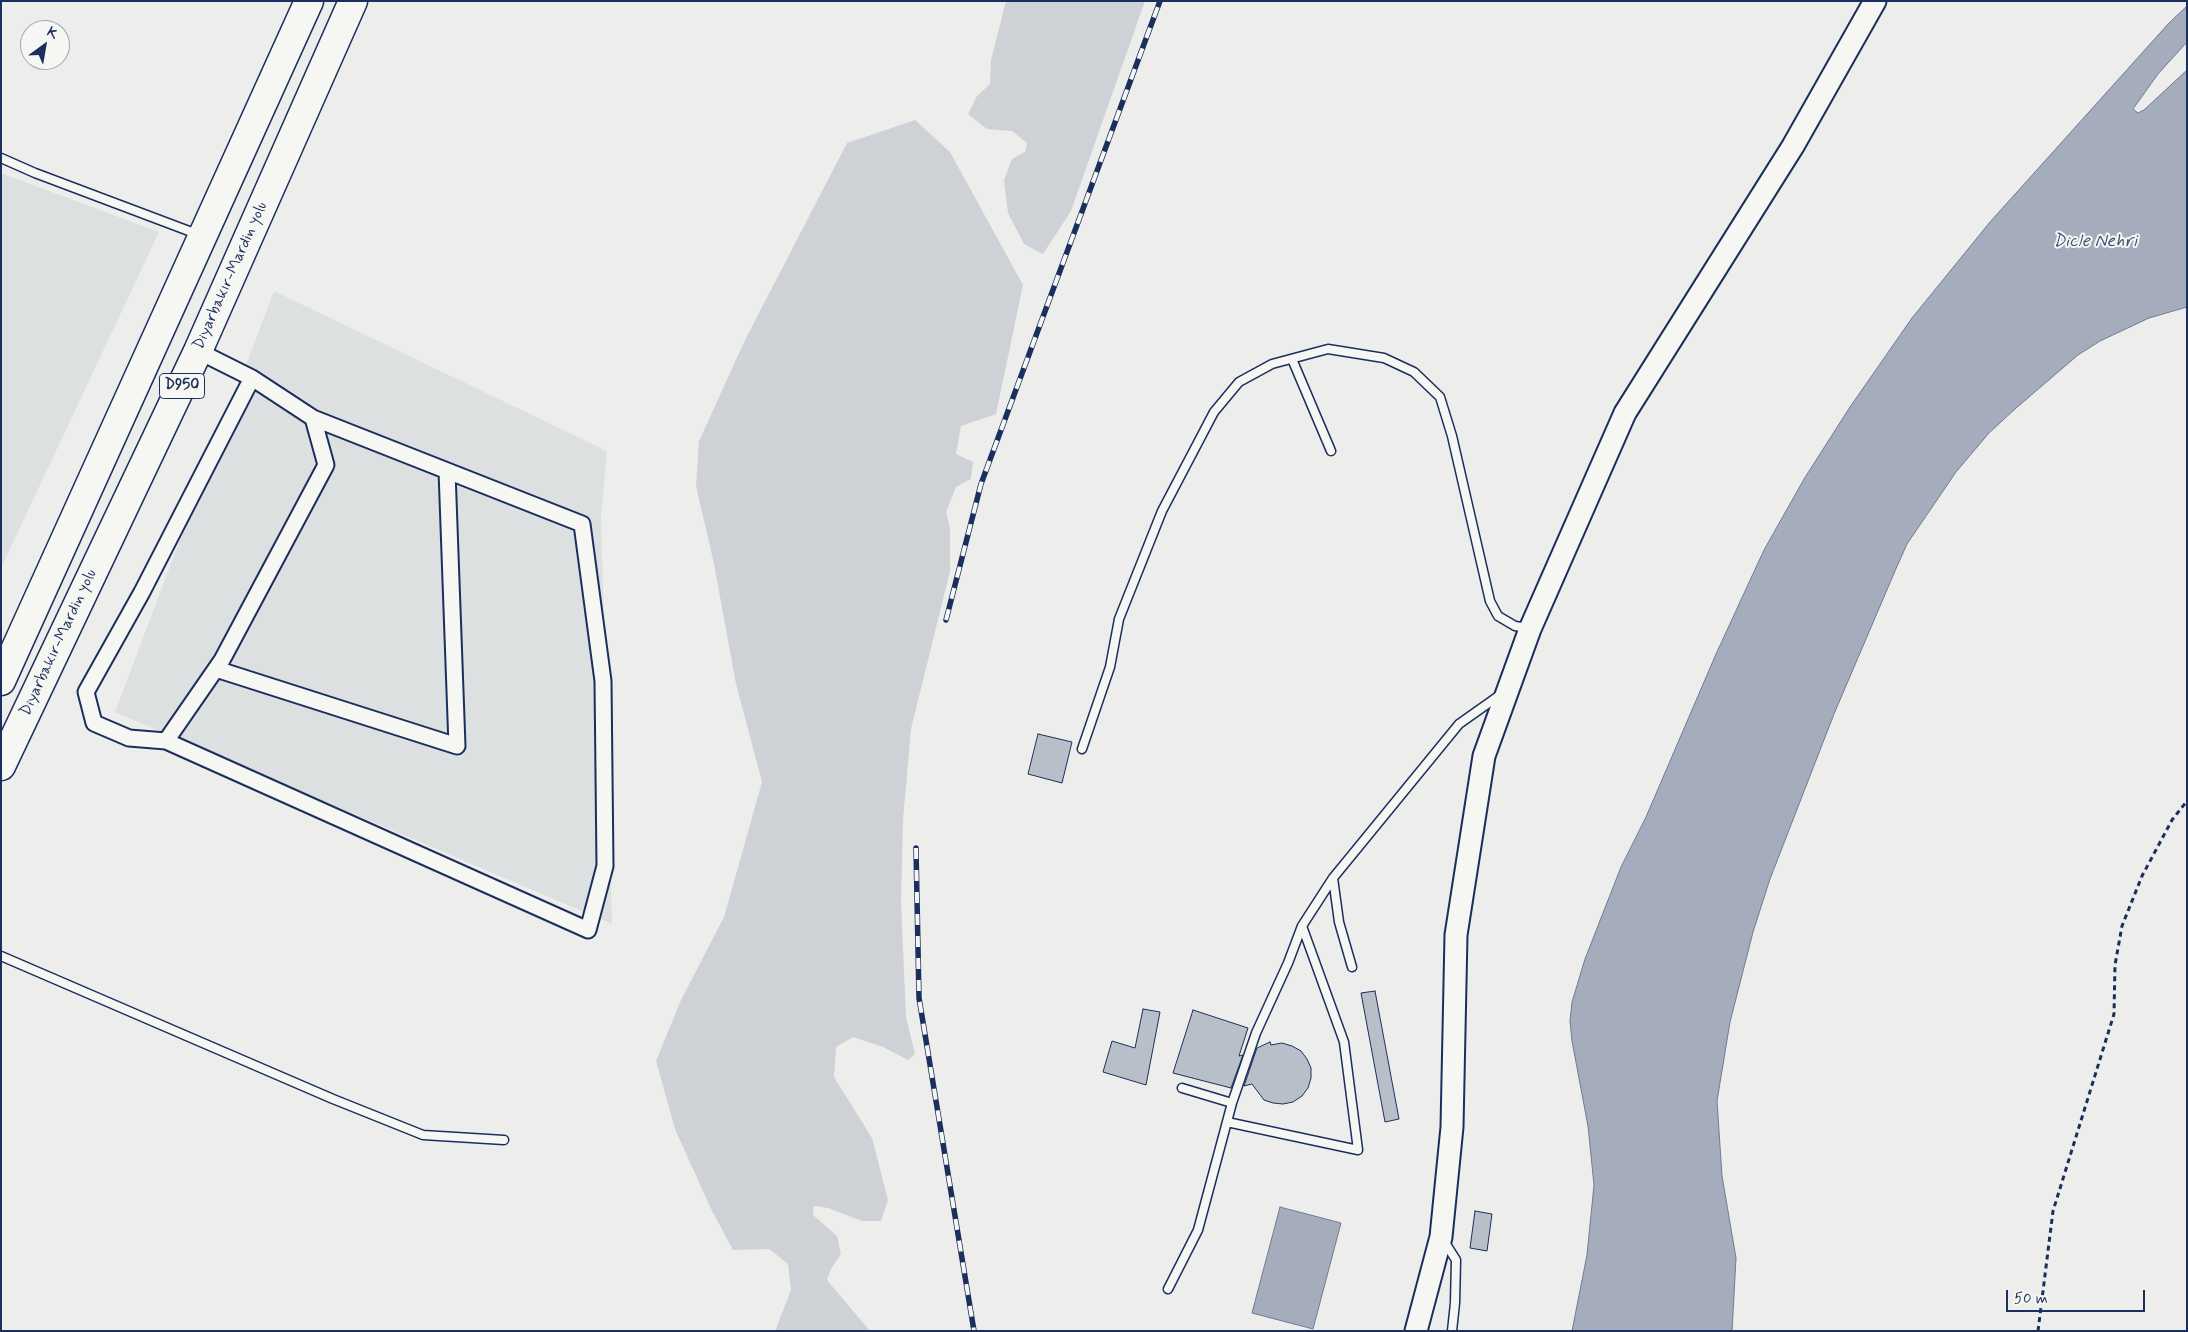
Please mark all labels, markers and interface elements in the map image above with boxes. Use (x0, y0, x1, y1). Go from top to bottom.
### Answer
north arrow (20, 20, 70, 70)
text: K (43, 23, 61, 43)
street label: Diyarbakır-Mardin yolu (190, 199, 272, 353)
water label: Dicle Nehri (2053, 231, 2137, 253)
road number: D950 (160, 374, 204, 398)
street label: Diyarbakır-Mardin yolu (17, 567, 101, 719)
scale bar (2008, 1280, 2147, 1312)
text: 50 m (2014, 1289, 2048, 1309)

